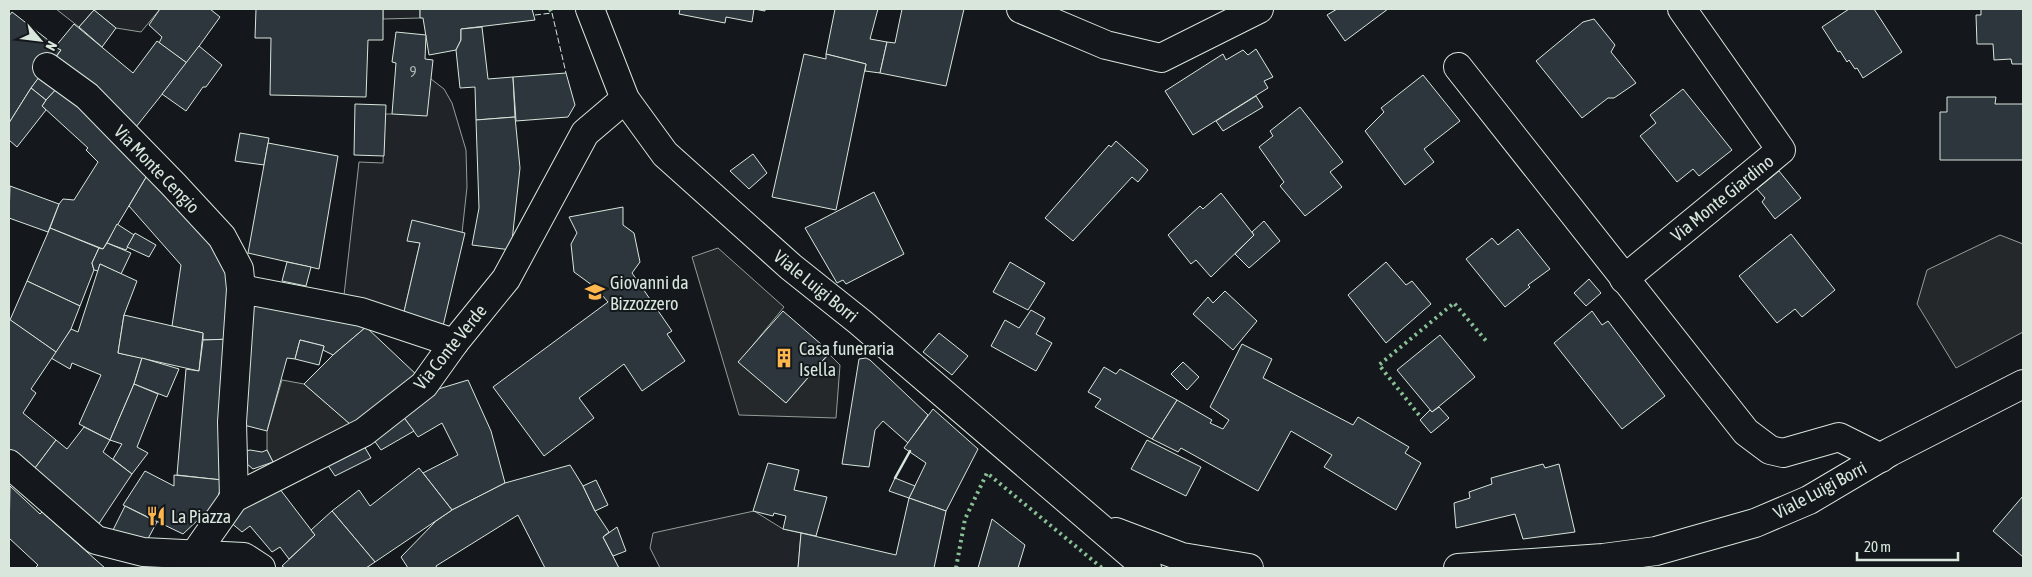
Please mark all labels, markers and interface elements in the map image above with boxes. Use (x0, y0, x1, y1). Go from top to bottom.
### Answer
north arrow (15, 15, 65, 65)
text: N (42, 39, 60, 54)
house number: 9 (409, 63, 417, 80)
street label: Via Monte Cengio (110, 121, 204, 217)
street label: Via Monte Giardino (1666, 150, 1778, 246)
street label: Viale Luigi Borri (770, 246, 862, 326)
place label: Giovanni da Bizzozzero (610, 272, 689, 314)
school or university icon: Giovanni da Bizzozzero (584, 281, 606, 303)
street label: Via Conte Verde (409, 300, 491, 394)
place label: Casa funeraria Isella (799, 338, 894, 380)
building icon: Casa funeraria Isella (773, 347, 795, 369)
street label: Viale Luigi Borri (1770, 457, 1870, 523)
restaurant icon: La Piazza (145, 505, 167, 527)
place label: La Piazza (171, 506, 231, 527)
scale bar (1857, 530, 1958, 562)
text: 20 m (1864, 538, 1891, 555)

